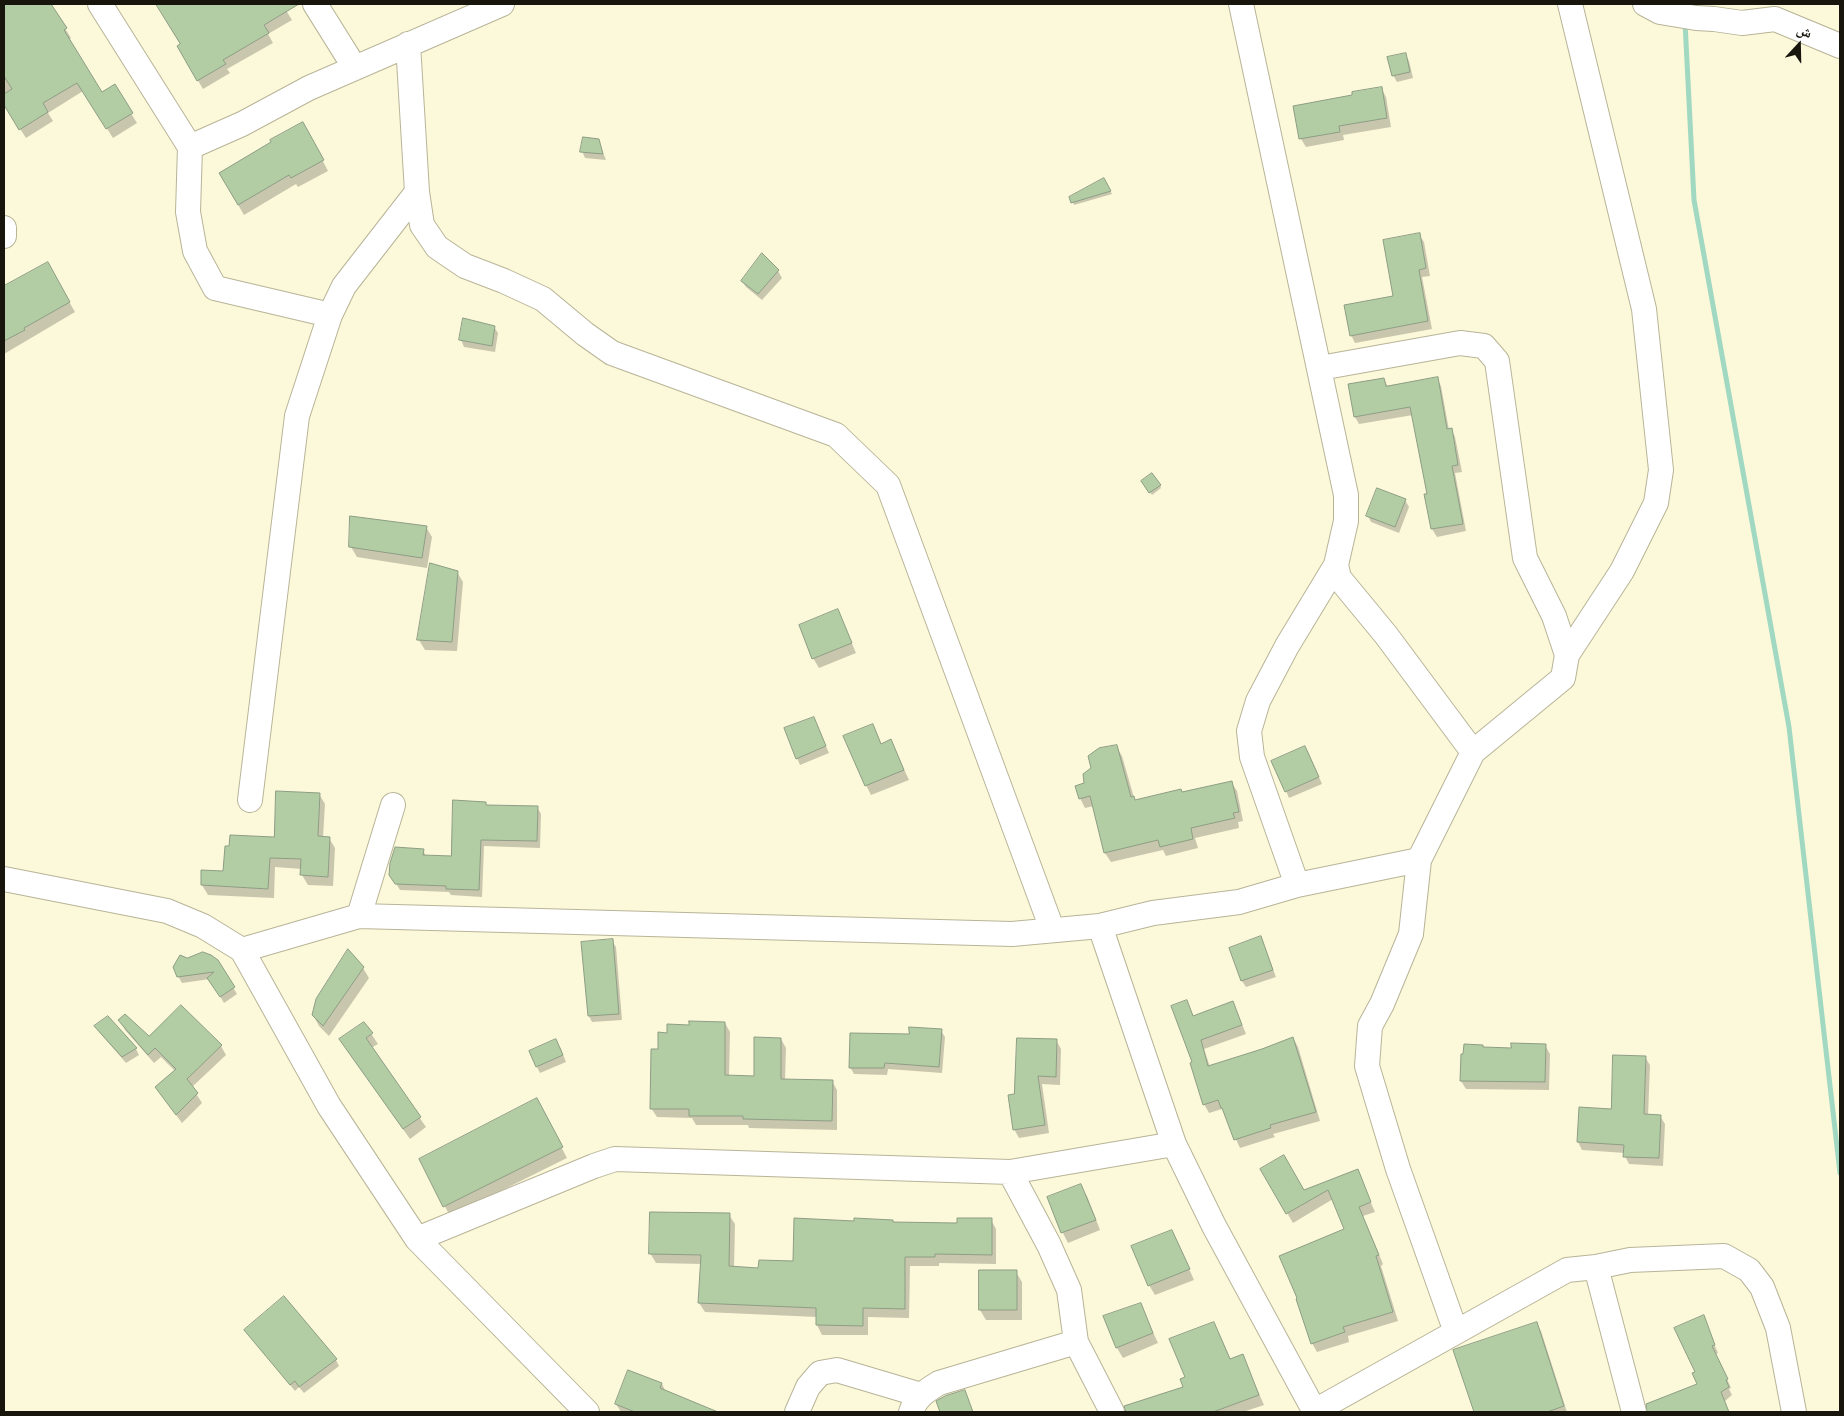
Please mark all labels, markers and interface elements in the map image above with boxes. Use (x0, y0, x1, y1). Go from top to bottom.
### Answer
north arrow (1774, 20, 1824, 70)
text: ش (1795, 20, 1815, 41)

